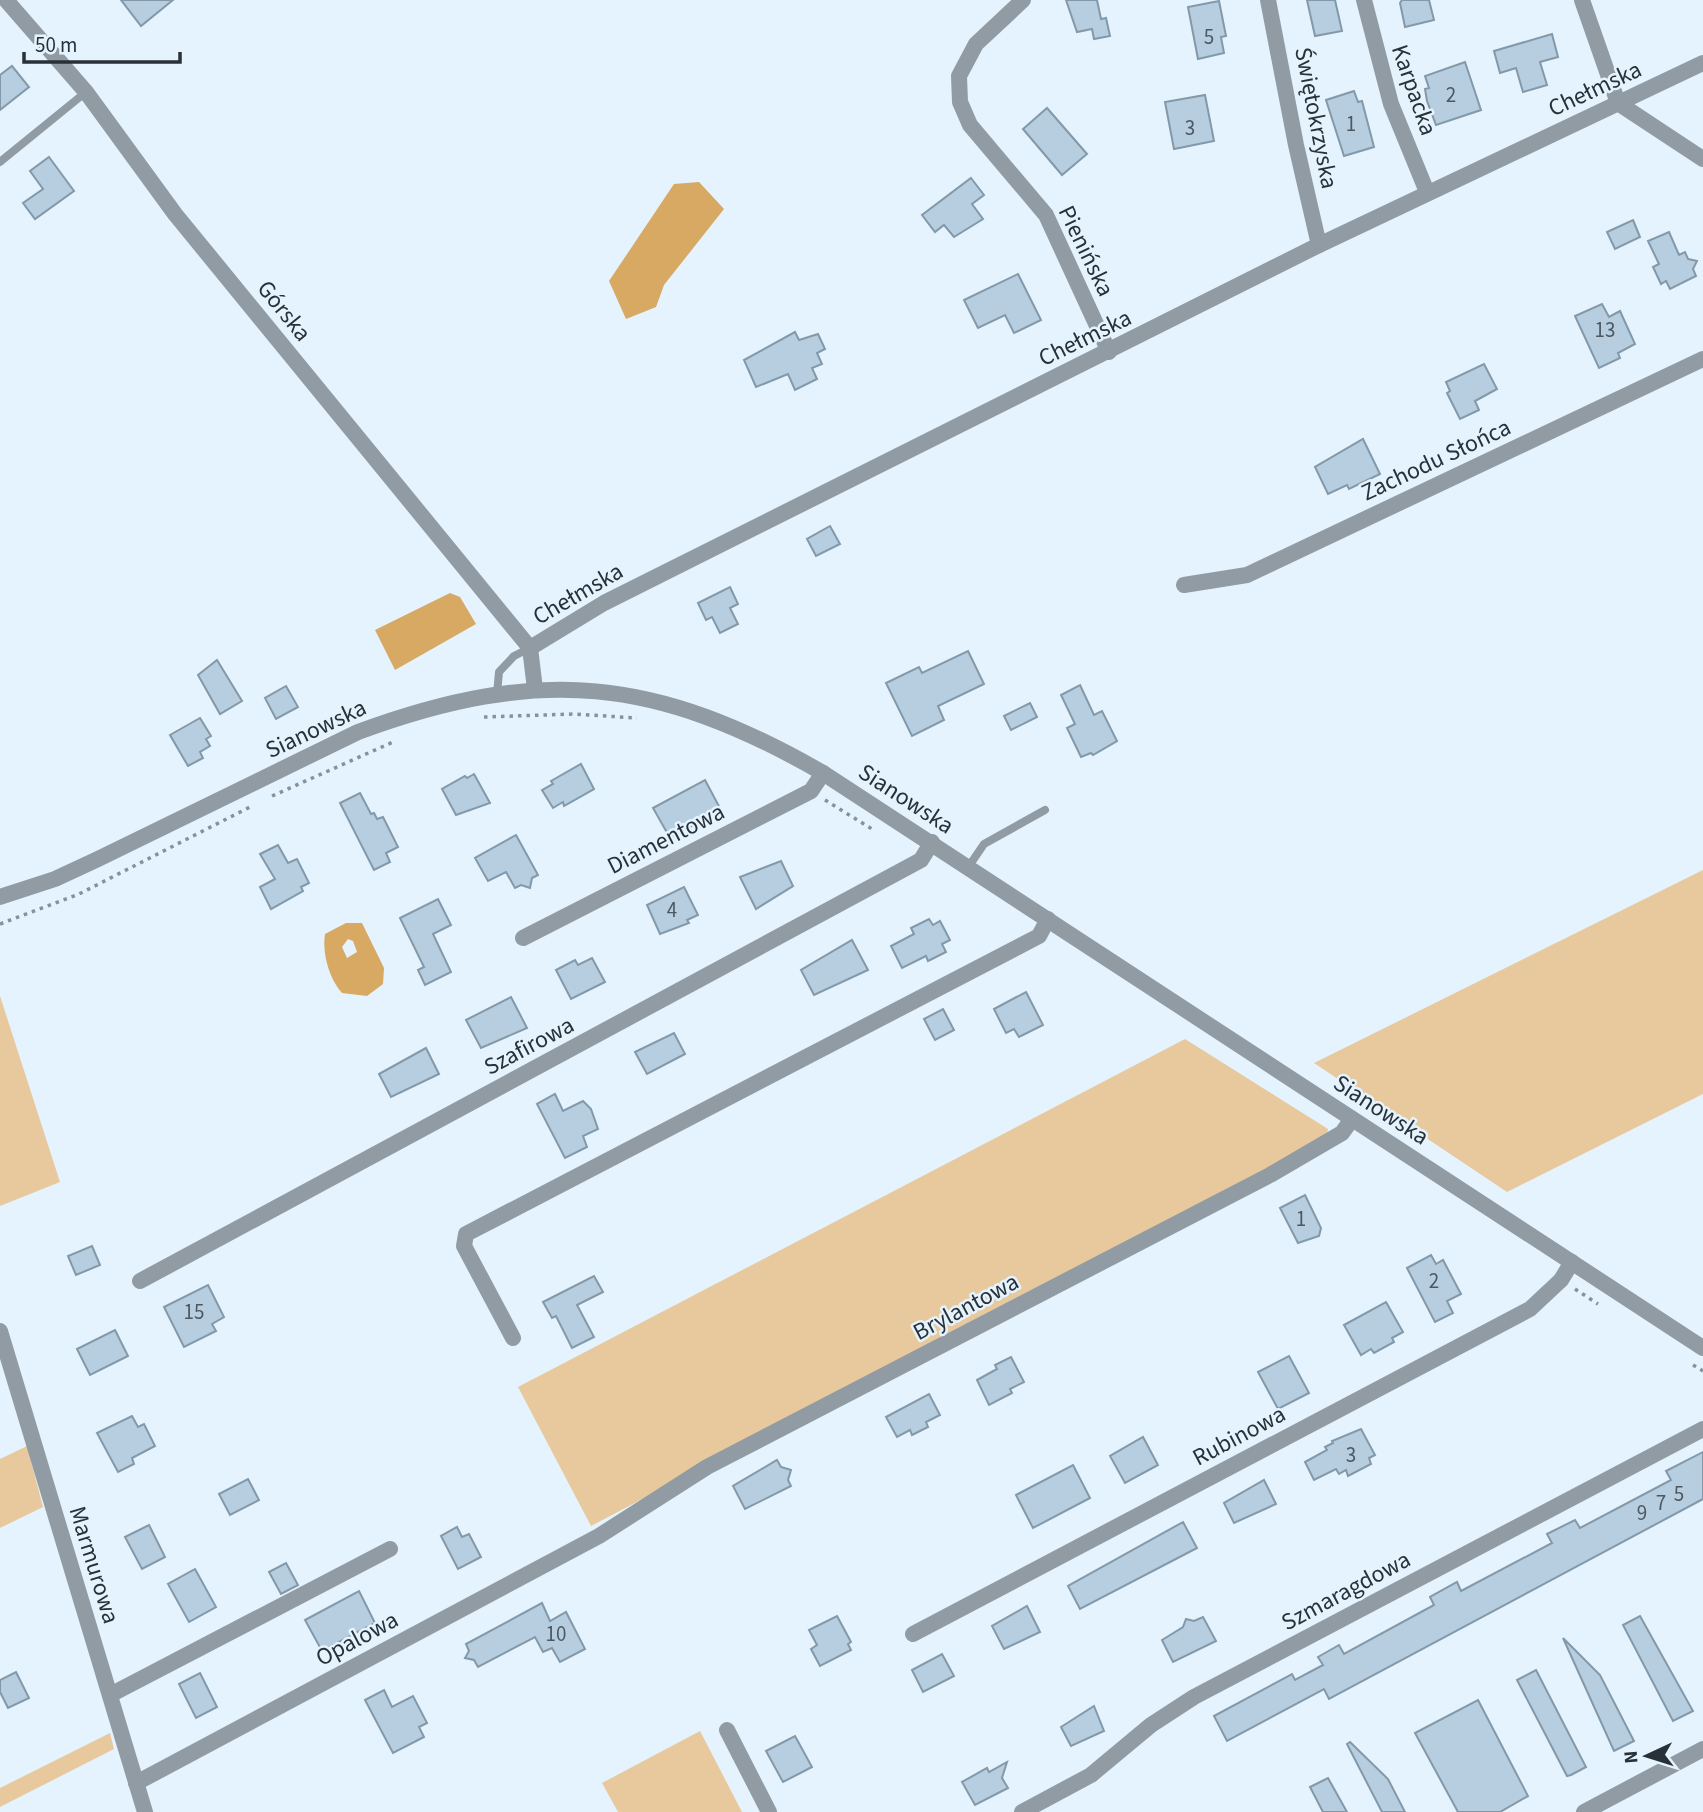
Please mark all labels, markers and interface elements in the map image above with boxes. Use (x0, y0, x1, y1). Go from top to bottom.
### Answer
scale bar (24, 21, 180, 65)
house number: 5 (1204, 22, 1214, 52)
text: 50 m (35, 30, 77, 60)
street label: Karpacka (1382, 40, 1446, 140)
street label: Świętokrzyska (1285, 44, 1347, 192)
street label: Chełmska (1543, 52, 1647, 126)
house number: 2 (1446, 80, 1456, 110)
house number: 1 (1346, 109, 1356, 139)
house number: 3 (1185, 113, 1195, 143)
street label: Pienińska (1049, 200, 1123, 302)
street label: Górska (248, 273, 320, 349)
street label: Chełmska (1033, 300, 1137, 376)
house number: 13 (1595, 315, 1615, 345)
street label: Zachodu Słońca (1355, 410, 1517, 510)
street label: Chełmska (526, 554, 630, 634)
street label: Sianowska (260, 690, 372, 768)
street label: Sianowska (851, 755, 961, 843)
street label: Diamentowa (601, 794, 731, 884)
house number: 4 (667, 895, 677, 925)
street label: Szafirowa (478, 1008, 580, 1084)
street label: Sianowska (1326, 1066, 1436, 1154)
house number: 1 (1296, 1204, 1306, 1234)
street label: Brylantowa (907, 1264, 1025, 1350)
house number: 2 (1429, 1266, 1439, 1296)
house number: 15 (184, 1297, 204, 1327)
street label: Rubinowa (1186, 1397, 1292, 1475)
house number: 3 (1346, 1440, 1356, 1470)
house number: 5 (1674, 1479, 1684, 1509)
house number: 7 (1656, 1488, 1666, 1518)
house number: 9 (1637, 1498, 1647, 1528)
street label: Marmurowa (60, 1502, 128, 1628)
street label: Szmaragdowa (1275, 1542, 1417, 1640)
street label: Opalowa (309, 1603, 405, 1675)
house number: 10 (546, 1619, 566, 1649)
north arrow (1612, 1721, 1682, 1791)
text: N (1618, 1750, 1645, 1764)

